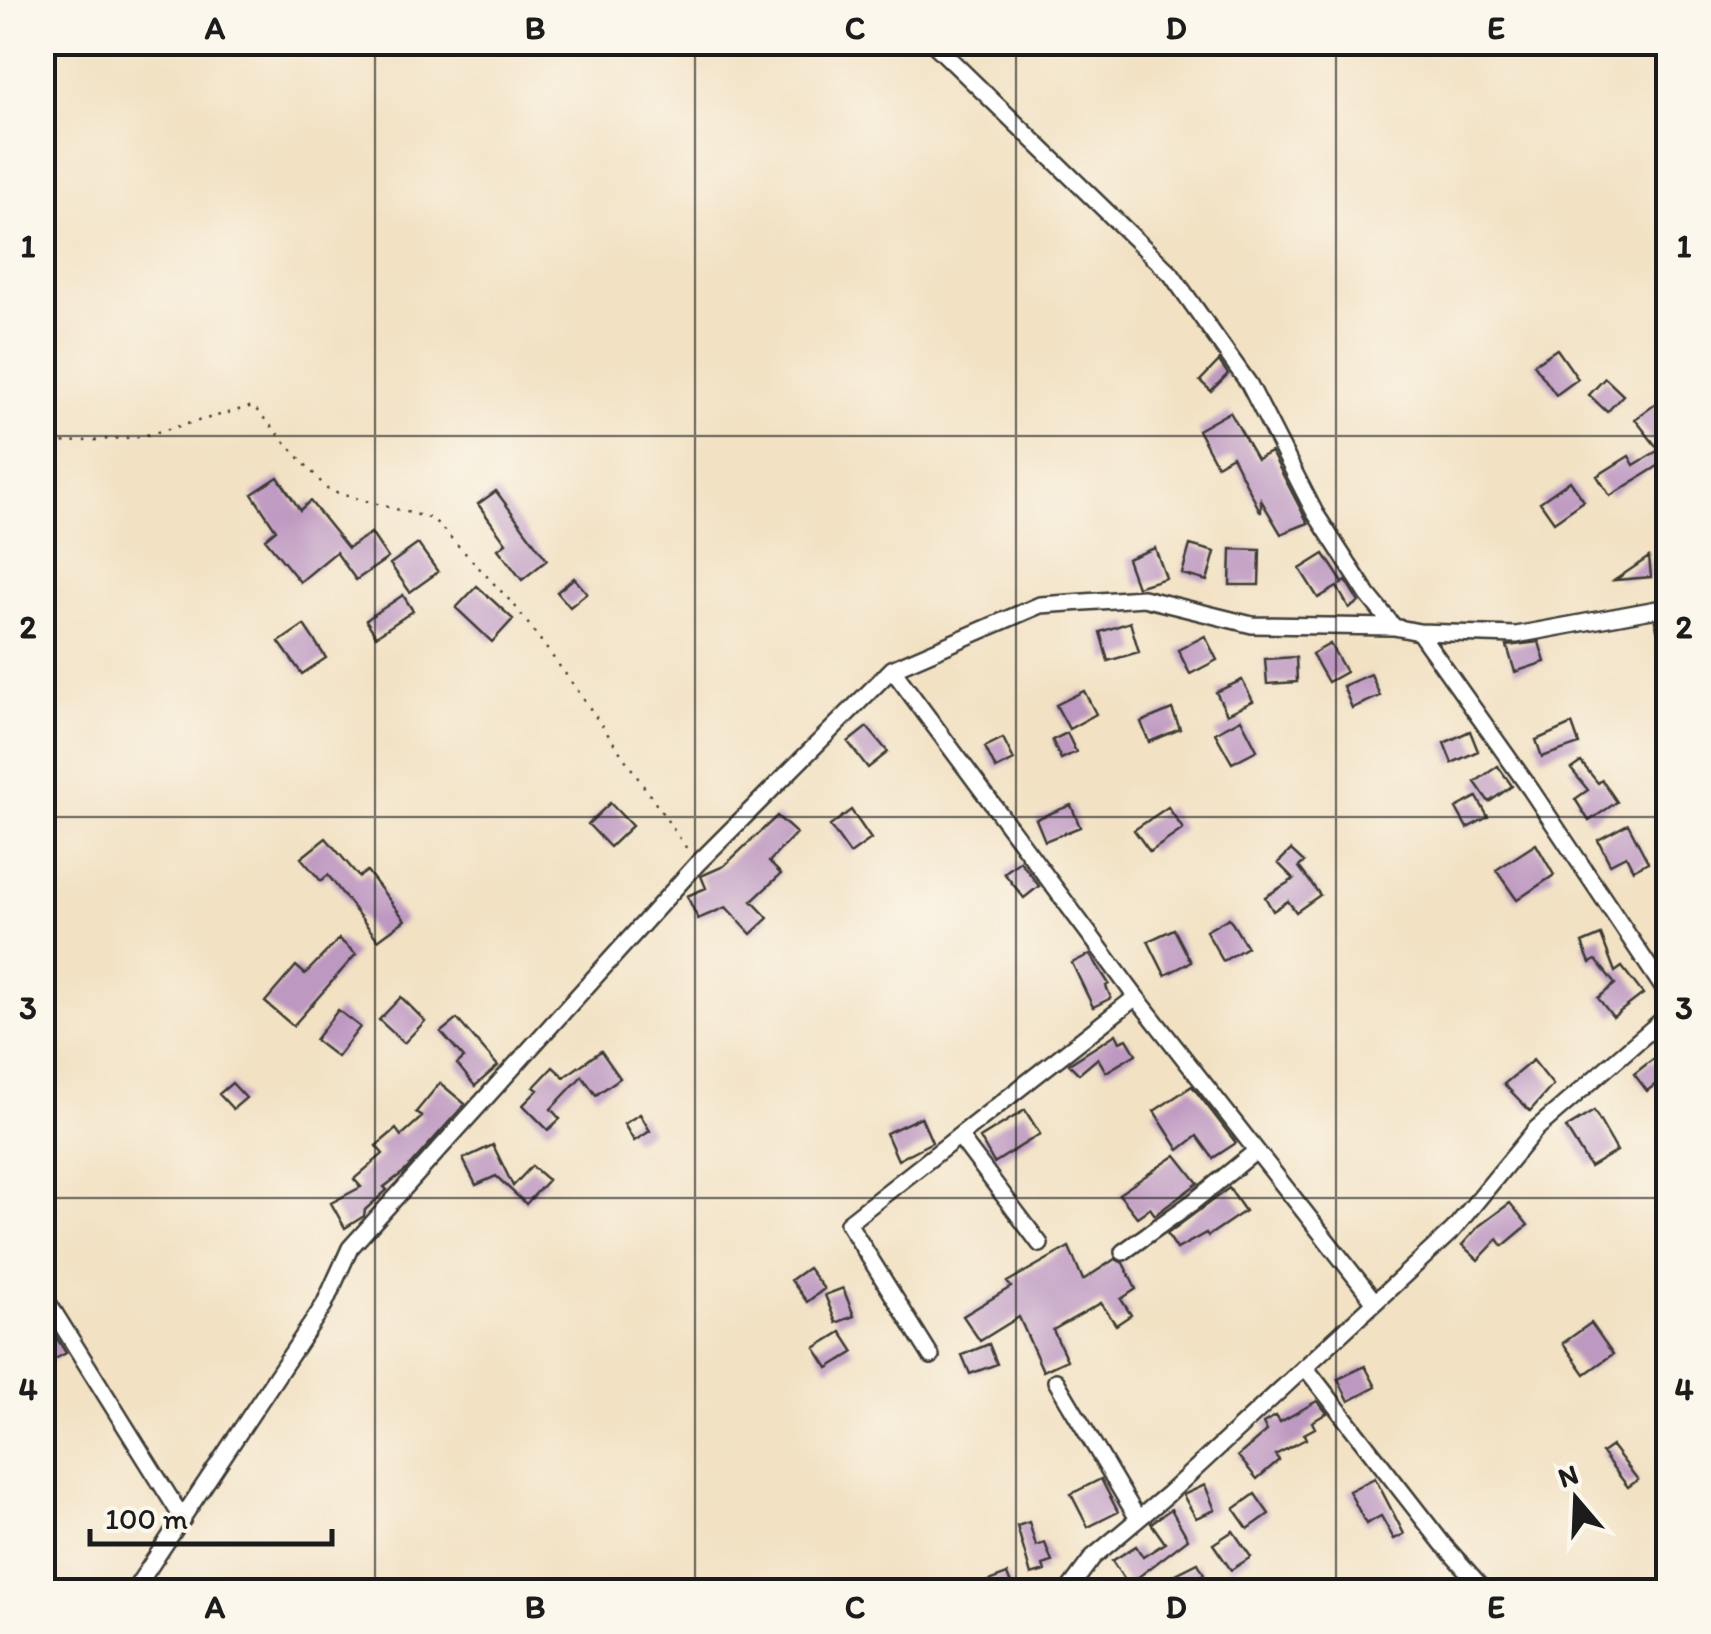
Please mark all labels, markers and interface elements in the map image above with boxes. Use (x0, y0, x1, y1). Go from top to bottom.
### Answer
text: A (204, 9, 226, 47)
text: B (525, 9, 545, 47)
text: C (845, 9, 865, 47)
text: D (1165, 9, 1187, 47)
text: E (1487, 9, 1505, 47)
text: 1 (21, 227, 36, 265)
text: 1 (1677, 227, 1692, 265)
text: 2 (20, 608, 37, 646)
text: 2 (1676, 608, 1693, 646)
text: 3 (19, 989, 37, 1027)
text: 3 (1675, 989, 1693, 1027)
text: 4 (18, 1370, 38, 1408)
text: 4 (1674, 1370, 1694, 1408)
north arrow (1526, 1449, 1626, 1549)
text: N (1553, 1456, 1582, 1495)
scale bar (90, 1484, 332, 1546)
text: 100 m (105, 1500, 188, 1537)
text: A (204, 1588, 226, 1626)
text: B (525, 1588, 545, 1626)
text: C (845, 1588, 865, 1626)
text: D (1165, 1588, 1187, 1626)
text: E (1487, 1588, 1505, 1626)

